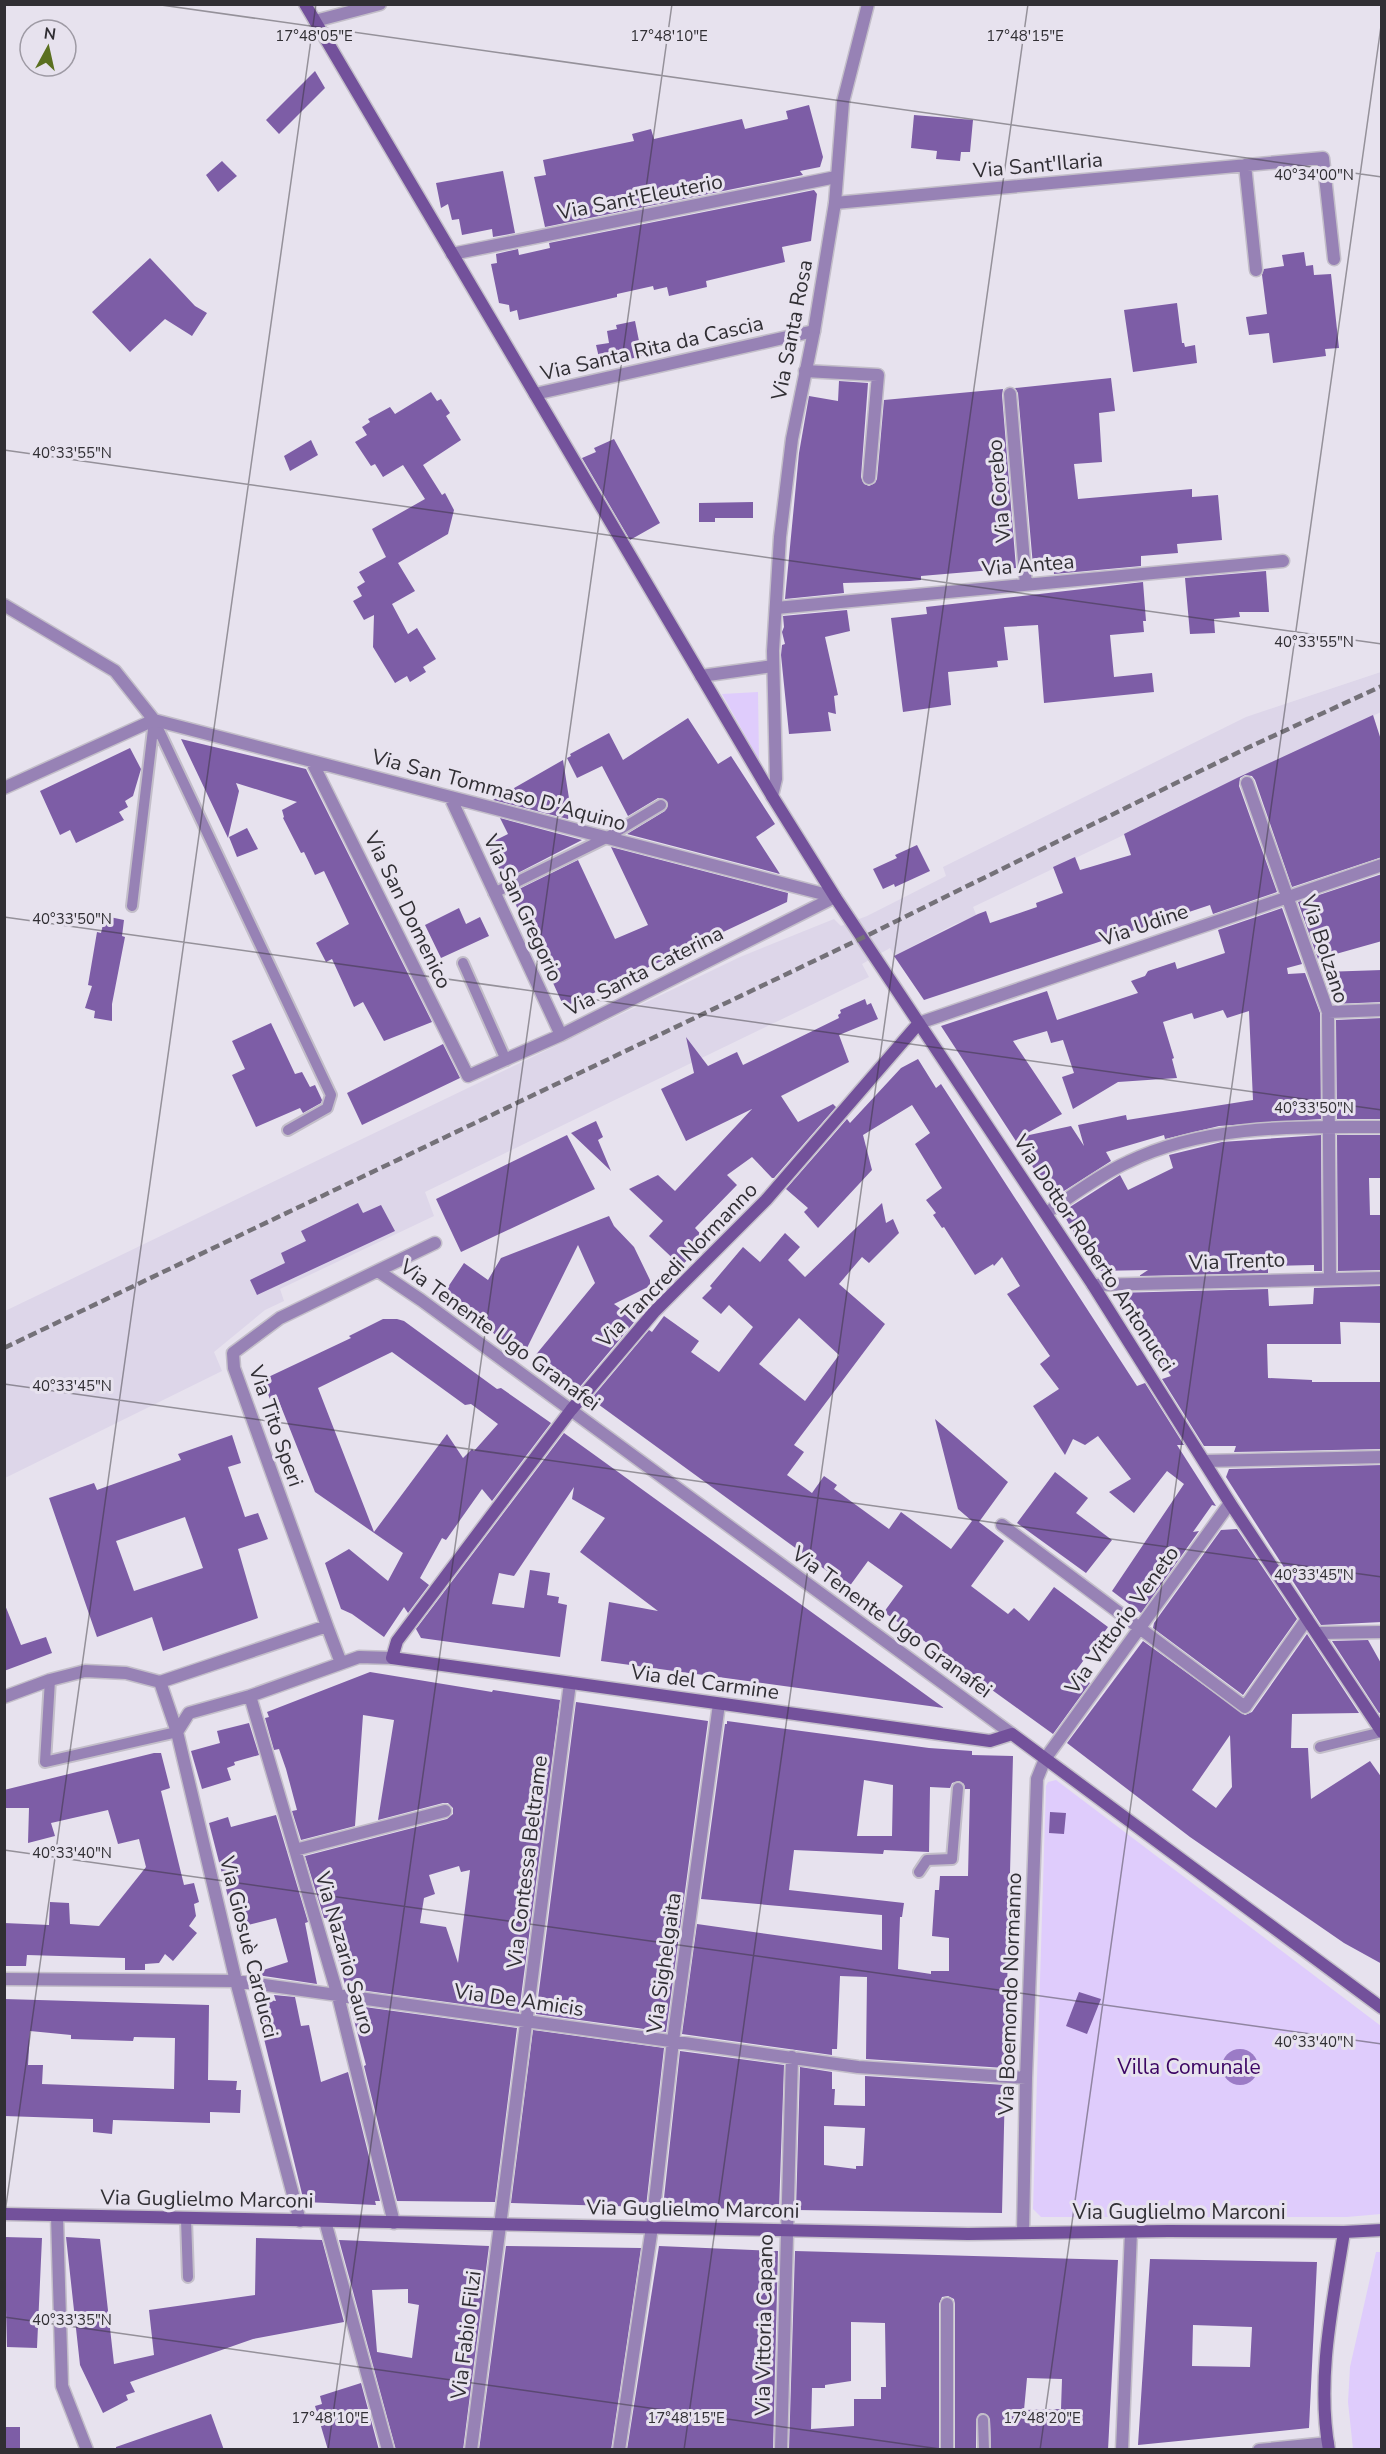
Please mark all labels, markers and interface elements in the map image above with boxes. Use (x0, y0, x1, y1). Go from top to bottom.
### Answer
north arrow (18, 18, 78, 78)
text: N (42, 22, 57, 46)
text: 17°48'05"E (275, 26, 353, 46)
text: 17°48'10"E (630, 26, 708, 46)
text: 17°48'15"E (986, 26, 1064, 46)
street label: Via Sant'Ilaria (971, 145, 1104, 185)
text: 40°34'00"N (1274, 165, 1354, 185)
street label: Via Sant'Eleuterio (554, 167, 725, 227)
street label: Via Santa Rosa (764, 257, 819, 404)
street label: Via Santa Rita da Cascia (537, 309, 766, 388)
street label: Via Corebo (981, 438, 1018, 545)
text: 40°33'55"N (32, 443, 112, 463)
street label: Via Antea (980, 547, 1075, 583)
text: 40°33'55"N (1274, 632, 1354, 652)
street label: Via San Tommaso D'Aquino (368, 742, 629, 837)
street label: Via San Domenico (357, 826, 458, 993)
street label: Via San Gregorio (476, 829, 569, 986)
street label: Via Bolzano (1294, 890, 1356, 1007)
street label: Via Udine (1095, 897, 1192, 953)
text: 40°33'50"N (32, 909, 112, 929)
street label: Via Santa Caterina (559, 919, 728, 1024)
text: 40°33'50"N (1274, 1098, 1354, 1118)
street label: Via Dottor Roberto Antonucci (1006, 1128, 1181, 1377)
street label: Via Tancredi Normanno (590, 1176, 764, 1355)
street label: Via Trento (1187, 1245, 1286, 1277)
street label: Via Tenente Ugo Granafei (393, 1252, 606, 1417)
street label: Via Tito Speri (242, 1361, 310, 1490)
text: 40°33'45"N (32, 1376, 112, 1396)
street label: Via Tenente Ugo Granafei (785, 1539, 998, 1704)
street label: Via Vittorio Veneto (1058, 1540, 1185, 1701)
text: 40°33'45"N (1274, 1565, 1354, 1585)
street label: Via del Carmine (628, 1658, 781, 1706)
street label: Via Contessa Beltrame (500, 1754, 554, 1971)
text: 40°33'40"N (32, 1843, 112, 1863)
street label: Via Giosuè Carducci (213, 1852, 285, 2041)
street label: Via Nazario Sauro (308, 1868, 382, 2037)
street label: Via Boemondo Normanno (992, 1872, 1028, 2117)
street label: Via Sighelgaita (640, 1891, 688, 2036)
street label: Via De Amicis (451, 1977, 586, 2023)
text: 40°33'40"N (1274, 2032, 1354, 2052)
park label: Villa Comunale (1116, 2053, 1261, 2081)
street label: Via Guglielmo Marconi (99, 2183, 314, 2215)
street label: Via Guglielmo Marconi (585, 2193, 800, 2225)
street label: Via Guglielmo Marconi (1071, 2198, 1286, 2226)
street label: Via Vittoria Capano (748, 2234, 780, 2417)
street label: Via Fabio Filzi (444, 2269, 488, 2402)
text: 40°33'35"N (32, 2310, 112, 2330)
text: 17°48'10"E (291, 2408, 369, 2428)
text: 17°48'15"E (647, 2408, 725, 2428)
text: 17°48'20"E (1003, 2408, 1081, 2428)

